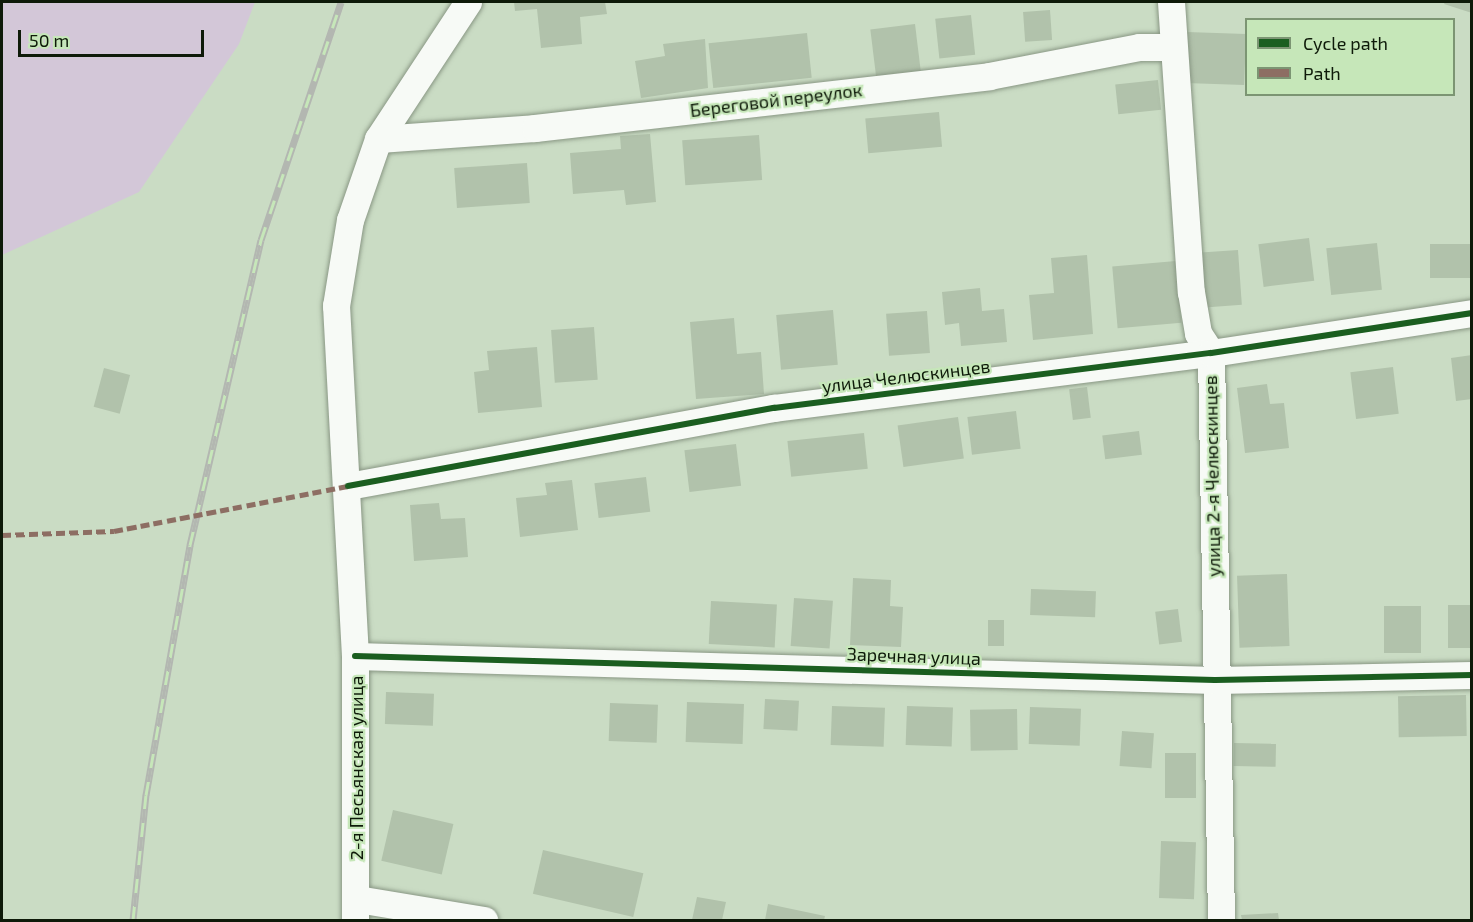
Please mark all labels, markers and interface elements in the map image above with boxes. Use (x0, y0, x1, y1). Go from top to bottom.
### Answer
scale bar (21, 18, 207, 56)
legend (1245, 18, 1455, 96)
text: 50 m (29, 29, 69, 51)
text: Cycle path (1303, 32, 1388, 54)
text: Path (1303, 62, 1341, 84)
street label: Береговой переулок (689, 79, 863, 121)
street label: улица Челюскинцев (821, 355, 991, 397)
street label: улица 2-я Челюскинцев (1199, 375, 1225, 577)
street label: Заречная улица (847, 643, 981, 669)
street label: 2-я Песьянская улица (345, 676, 367, 860)

